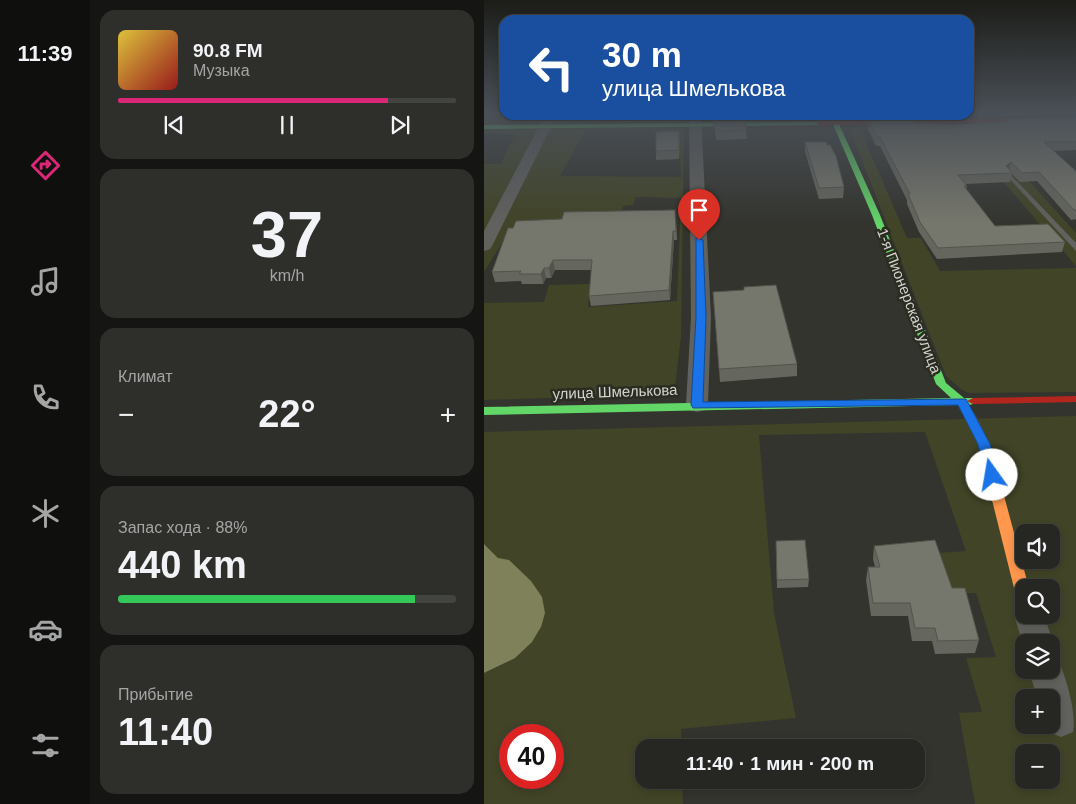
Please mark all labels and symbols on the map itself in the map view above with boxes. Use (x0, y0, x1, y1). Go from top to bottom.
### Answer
pin (678, 189, 720, 240)
street label: 1-я Пионерская улица (874, 226, 945, 377)
street label: улица Шмелькова (552, 381, 678, 402)
position arrow (965, 448, 1017, 500)
speed limit sign: 40 (499, 724, 564, 789)

